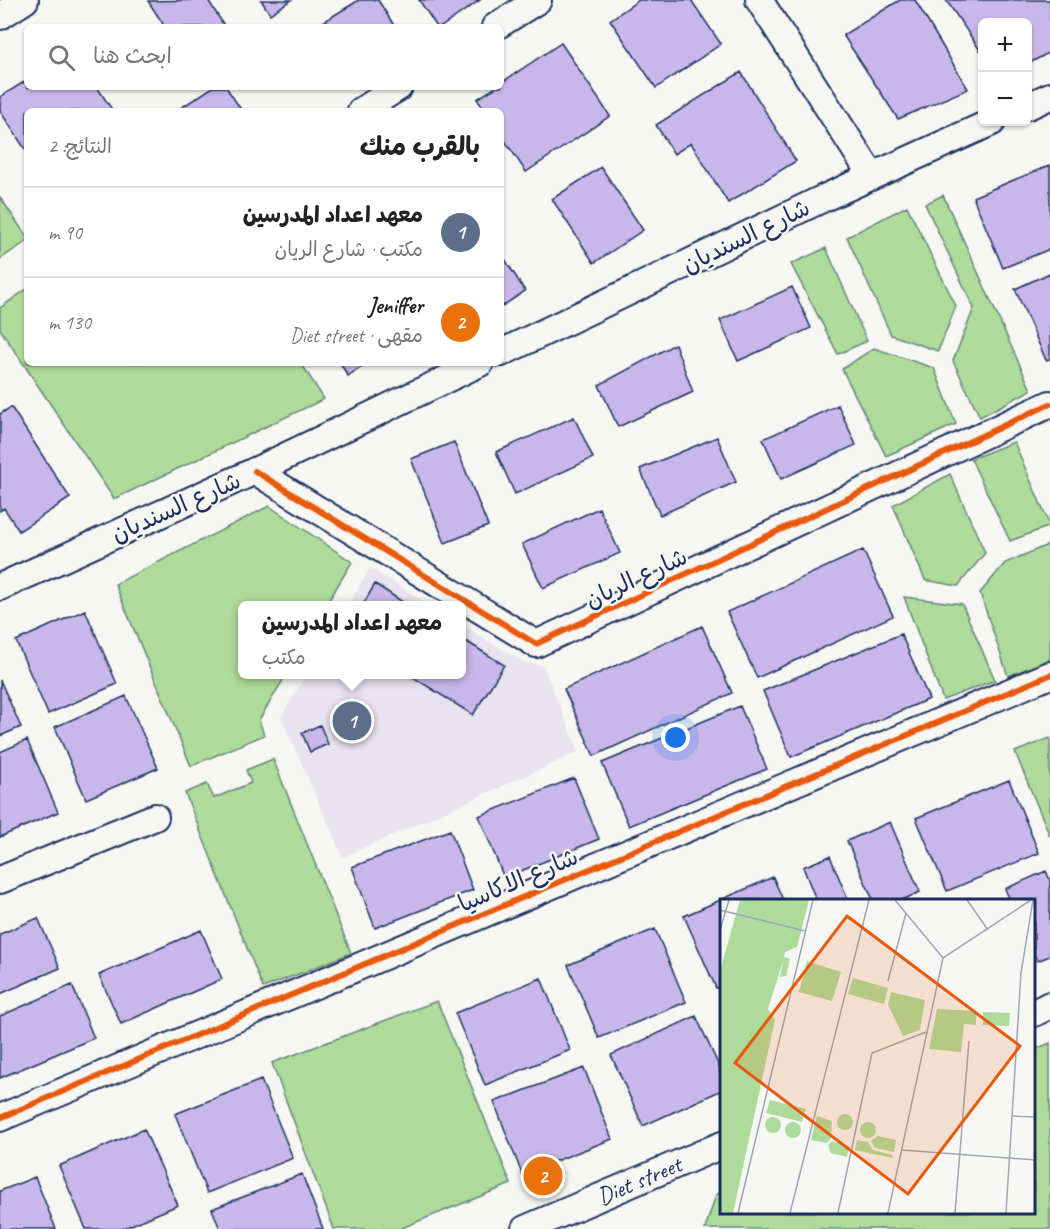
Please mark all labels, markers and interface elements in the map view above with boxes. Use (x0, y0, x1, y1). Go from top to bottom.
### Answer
map controls (978, 18, 1032, 126)
button: + (978, 18, 1032, 72)
search box (24, 24, 504, 90)
icon: search (45, 41, 78, 74)
text: ابحث هنا (93, 42, 172, 70)
button: − (978, 72, 1032, 126)
text: بالقرب منك (360, 130, 480, 163)
text: النتائج: 2 (48, 134, 112, 159)
street label: شارع السنديان (677, 192, 816, 282)
text: معهد اعداد المدرسين (243, 201, 423, 229)
text: 90 m (48, 220, 82, 245)
text: 1 (456, 220, 465, 245)
text: مكتب · شارع الريان (275, 237, 423, 262)
text: Jeniffer (368, 292, 423, 320)
text: 130 m (48, 310, 91, 335)
text: 2 (456, 310, 465, 335)
text: مقهى · Diet street (290, 323, 423, 348)
street label: شارع السنديان (107, 465, 246, 551)
street label: شارع الريان (580, 541, 693, 617)
popup (238, 601, 466, 679)
text: معهد اعداد المدرسين (262, 609, 442, 637)
text: مكتب (262, 645, 306, 670)
pin: 1 (332, 698, 372, 744)
your location (661, 723, 690, 752)
street label: شارع الاكاسيا (453, 841, 583, 921)
inset map (720, 899, 1035, 1214)
street label: Diet street (592, 1148, 688, 1212)
pin: 2 (524, 1154, 562, 1198)

